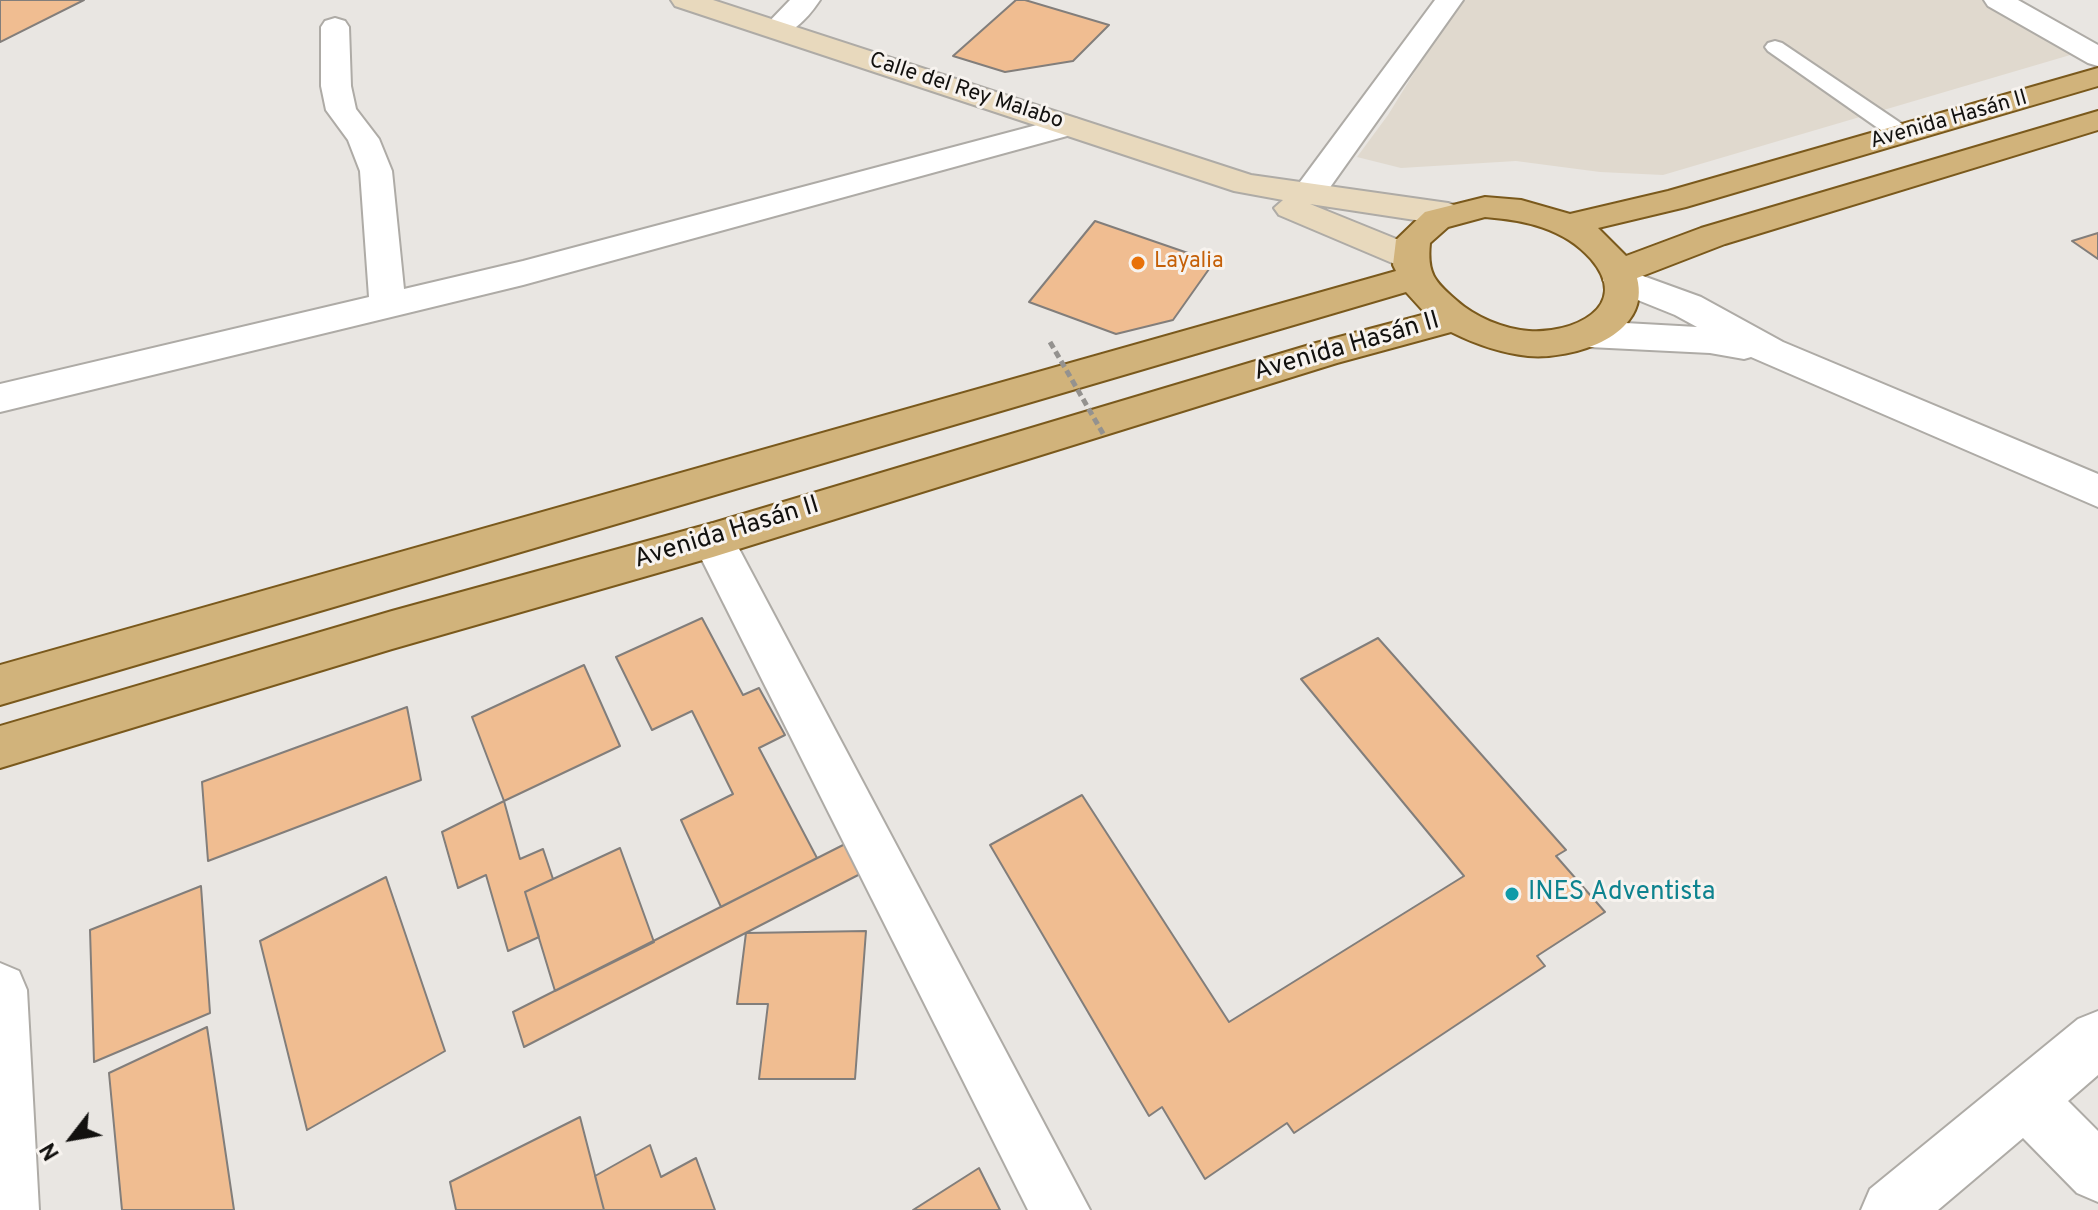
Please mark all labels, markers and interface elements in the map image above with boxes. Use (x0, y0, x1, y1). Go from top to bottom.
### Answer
street label: Calle del Rey Malabo (866, 48, 1066, 136)
street label: Avenida Hasán II (1867, 86, 2031, 156)
place label: Layalia (1154, 250, 1224, 276)
marker: Layalia (1129, 254, 1147, 272)
street label: Avenida Hasán II (1251, 307, 1443, 389)
street label: Avenida Hasán II (631, 491, 823, 577)
place label: INES Adventista (1528, 878, 1715, 910)
marker: INES Adventista (1503, 885, 1521, 903)
north arrow (32, 1098, 112, 1178)
text: N (35, 1137, 67, 1164)

